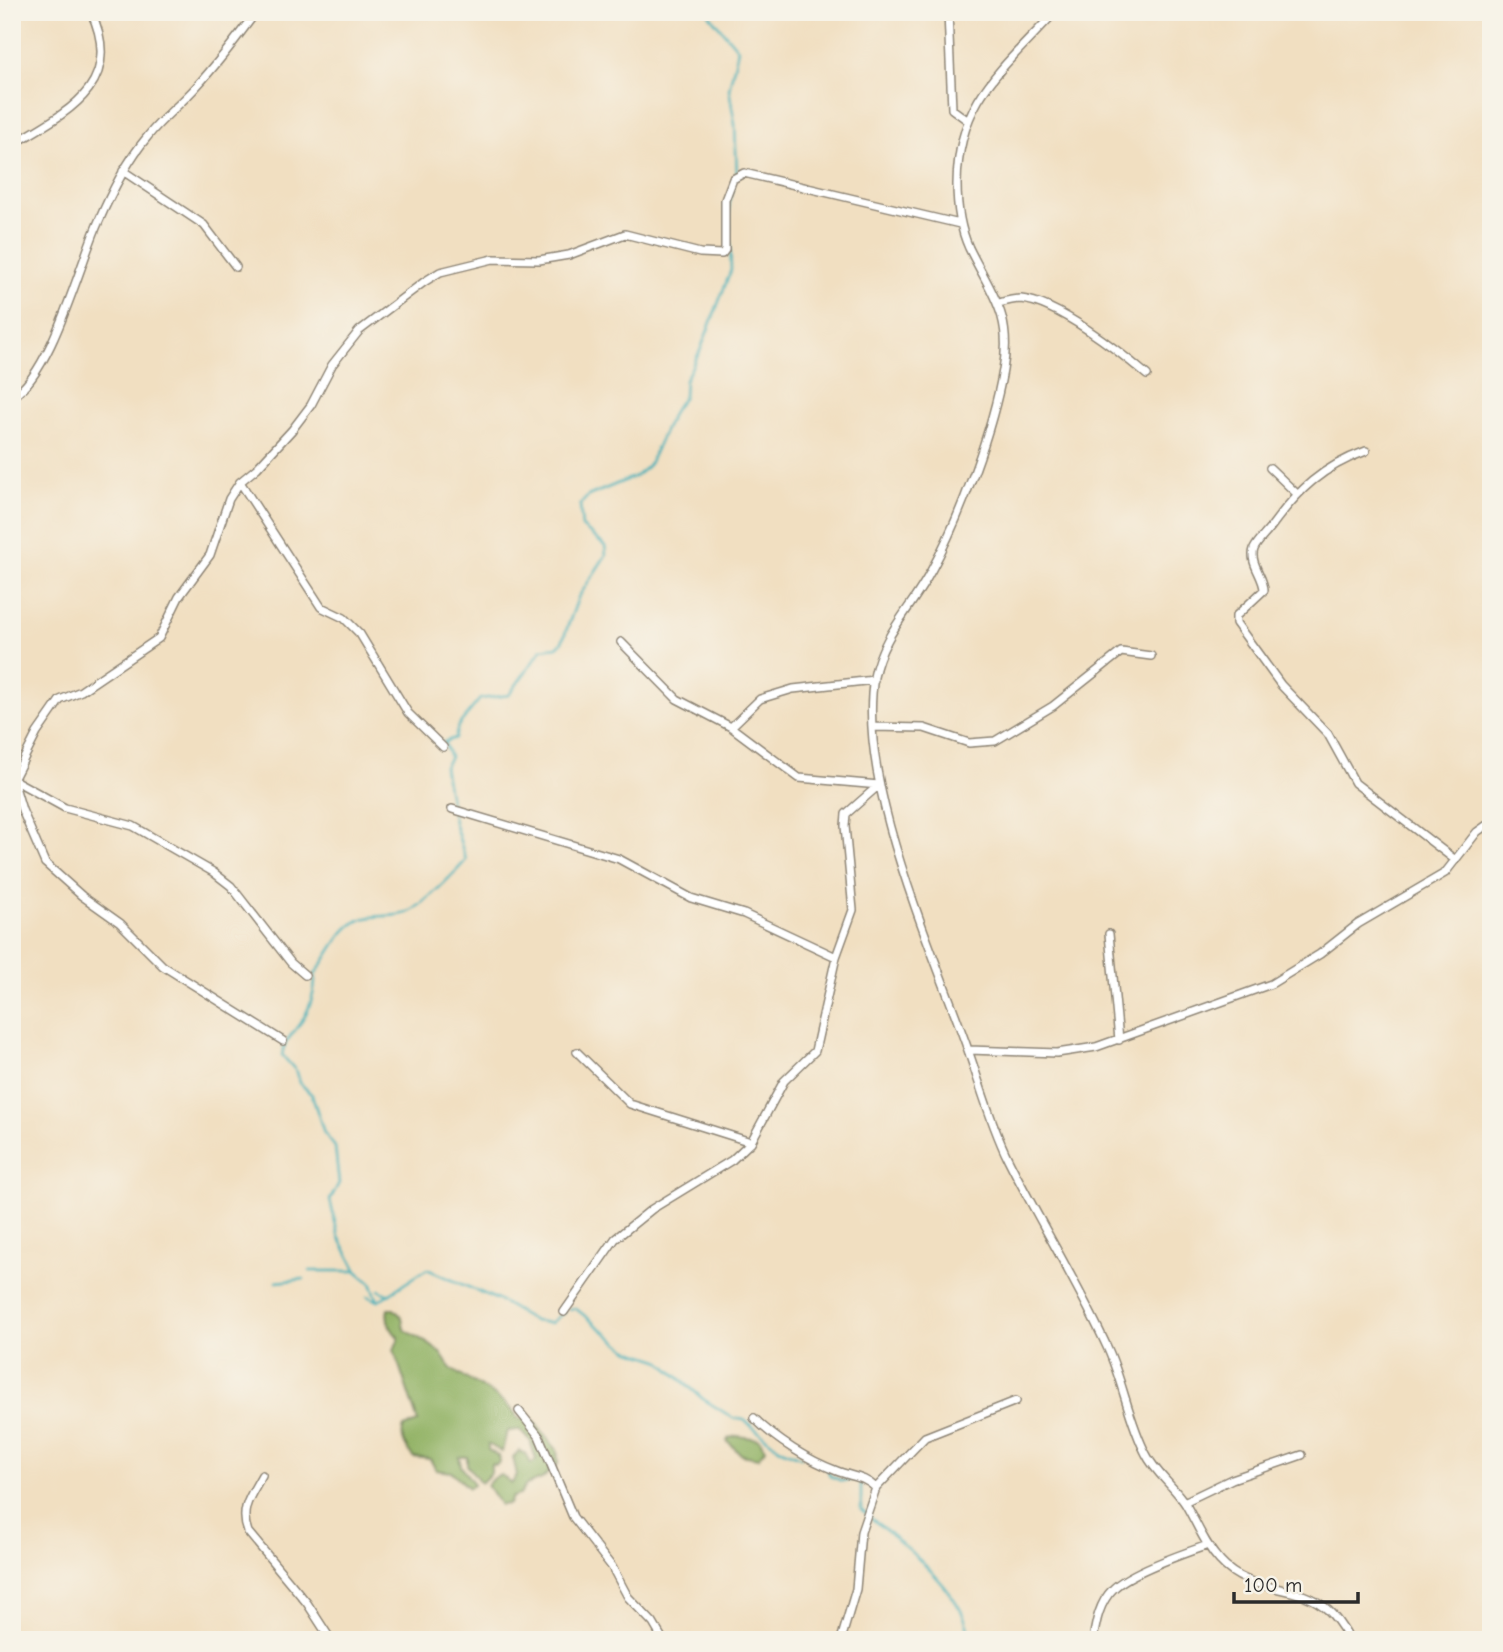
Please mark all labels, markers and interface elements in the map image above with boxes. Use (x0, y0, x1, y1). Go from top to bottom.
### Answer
scale bar (1234, 1561, 1358, 1605)
text: 100 m (1244, 1573, 1302, 1597)

